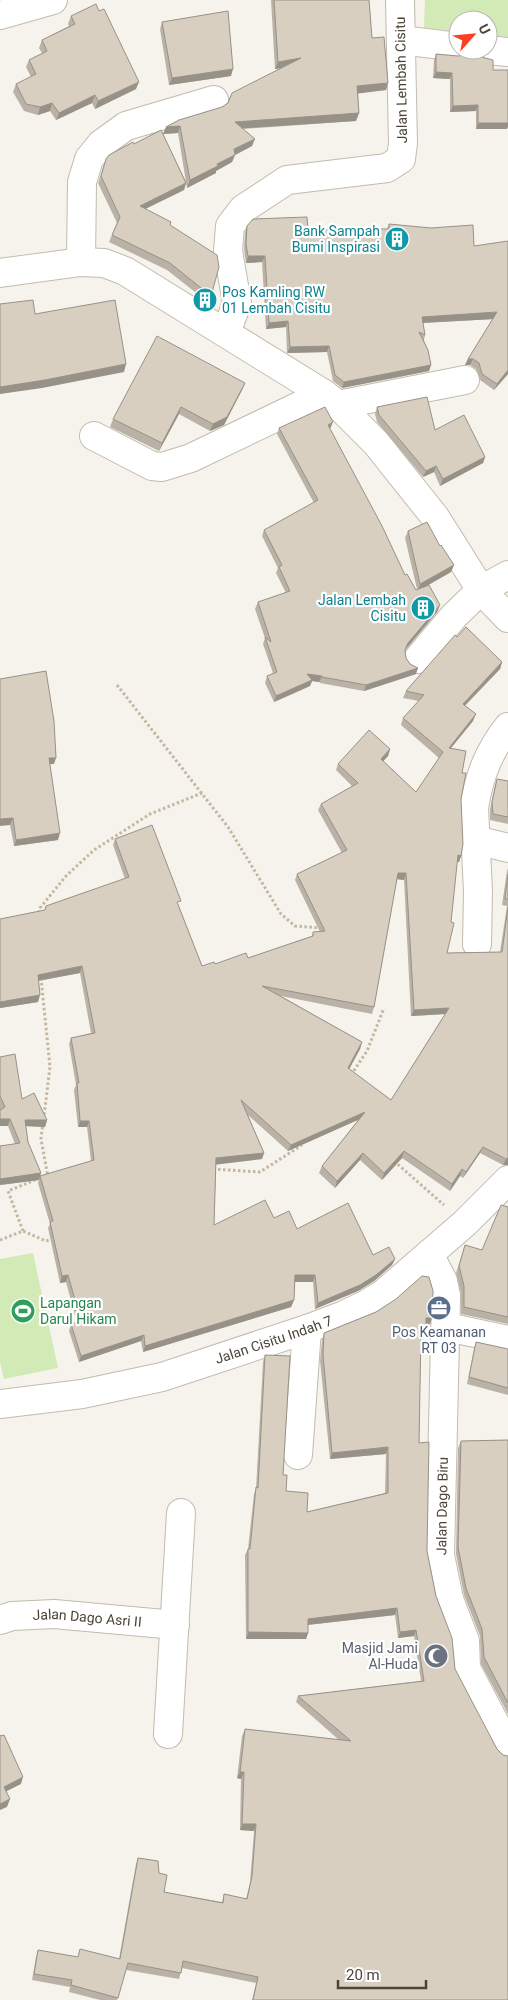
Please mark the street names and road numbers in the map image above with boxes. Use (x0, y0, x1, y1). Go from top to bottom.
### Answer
street label: Jalan Lembah Cisitu (392, 16, 410, 144)
street label: Jalan Cisitu Indah 7 (213, 1312, 334, 1367)
street label: Jalan Dago Biru (433, 1457, 451, 1555)
street label: Jalan Dago Asri II (32, 1606, 142, 1630)

